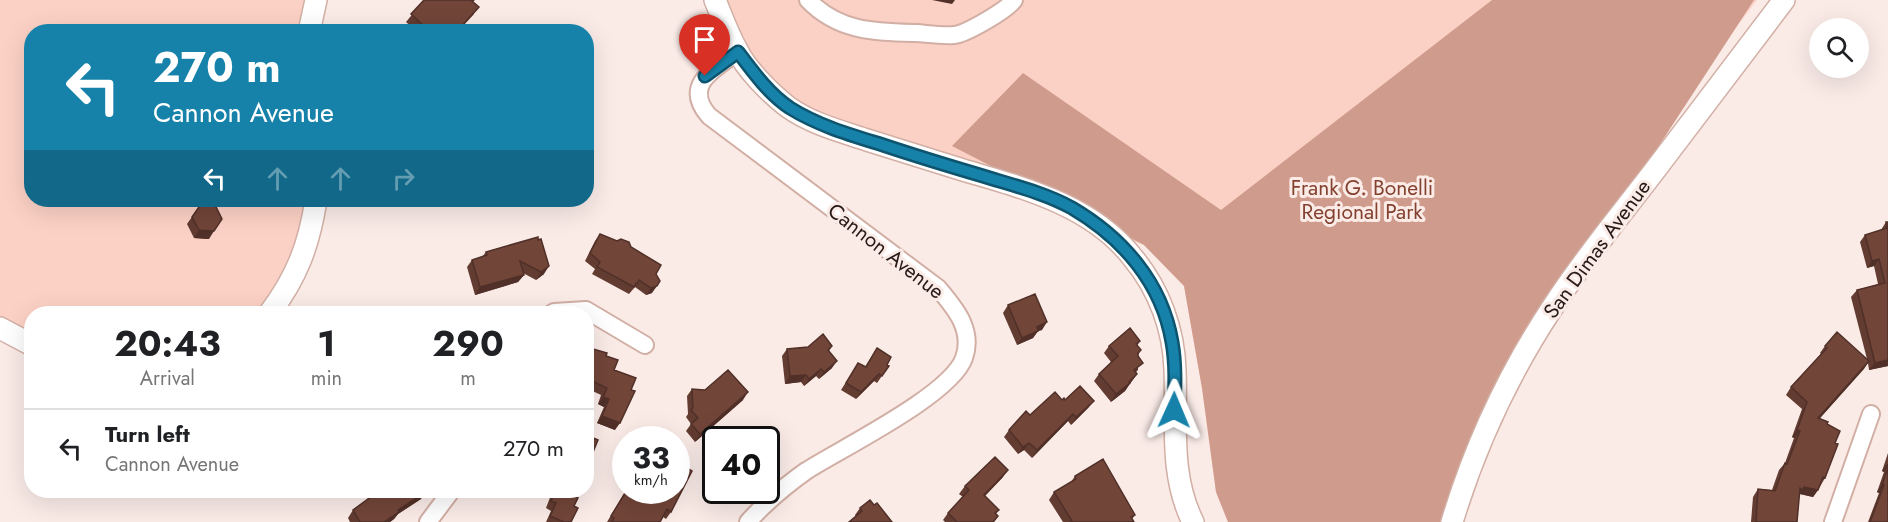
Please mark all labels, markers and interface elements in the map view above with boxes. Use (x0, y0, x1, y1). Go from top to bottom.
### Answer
pin (679, 14, 730, 76)
map controls (1809, 18, 1869, 78)
button: search (1809, 18, 1869, 78)
icon: arrive (688, 23, 721, 56)
text: 270 m (153, 37, 281, 98)
icon: left (54, 48, 132, 126)
text: Cannon Avenue (153, 93, 334, 132)
icon: left (198, 162, 231, 195)
icon: ahead (261, 162, 294, 195)
icon: ahead (324, 162, 357, 195)
icon: right (387, 162, 420, 195)
park label: Frank G. Bonelli Regional Park (1291, 173, 1433, 227)
street label: San Dimas Avenue (1536, 173, 1658, 325)
street label: Cannon Avenue (821, 196, 951, 306)
text: 20:43 (114, 317, 221, 369)
text: 1 (317, 317, 336, 369)
text: 290 (432, 317, 504, 369)
text: Arrival (140, 364, 195, 393)
text: min (311, 364, 342, 393)
text: m (460, 364, 476, 393)
position arrow (1142, 378, 1206, 442)
text: Turn left (105, 418, 190, 450)
speed limit sign: 40 (702, 426, 780, 504)
icon: left (54, 432, 87, 465)
text: 270 m (503, 432, 564, 464)
text: 33 (632, 436, 670, 479)
text: Cannon Avenue (105, 450, 239, 479)
text: km/h (634, 469, 668, 491)

